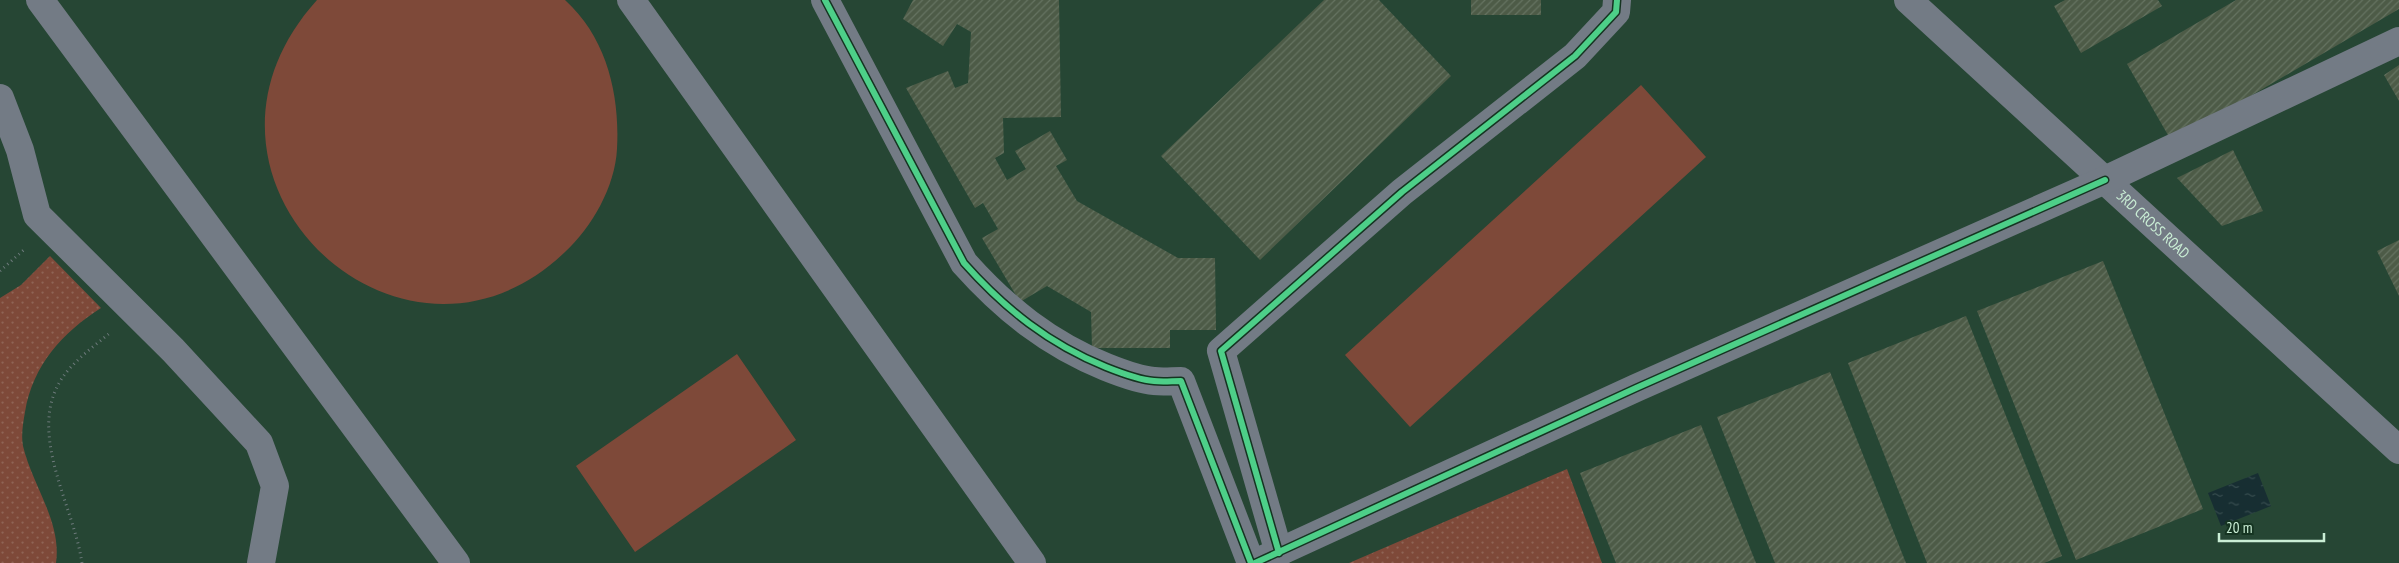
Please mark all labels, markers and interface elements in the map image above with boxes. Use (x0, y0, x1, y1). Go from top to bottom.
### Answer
street label: 3RD CROSS ROAD (2113, 186, 2194, 262)
scale bar (2219, 510, 2324, 542)
text: 20 m (2226, 518, 2252, 537)

